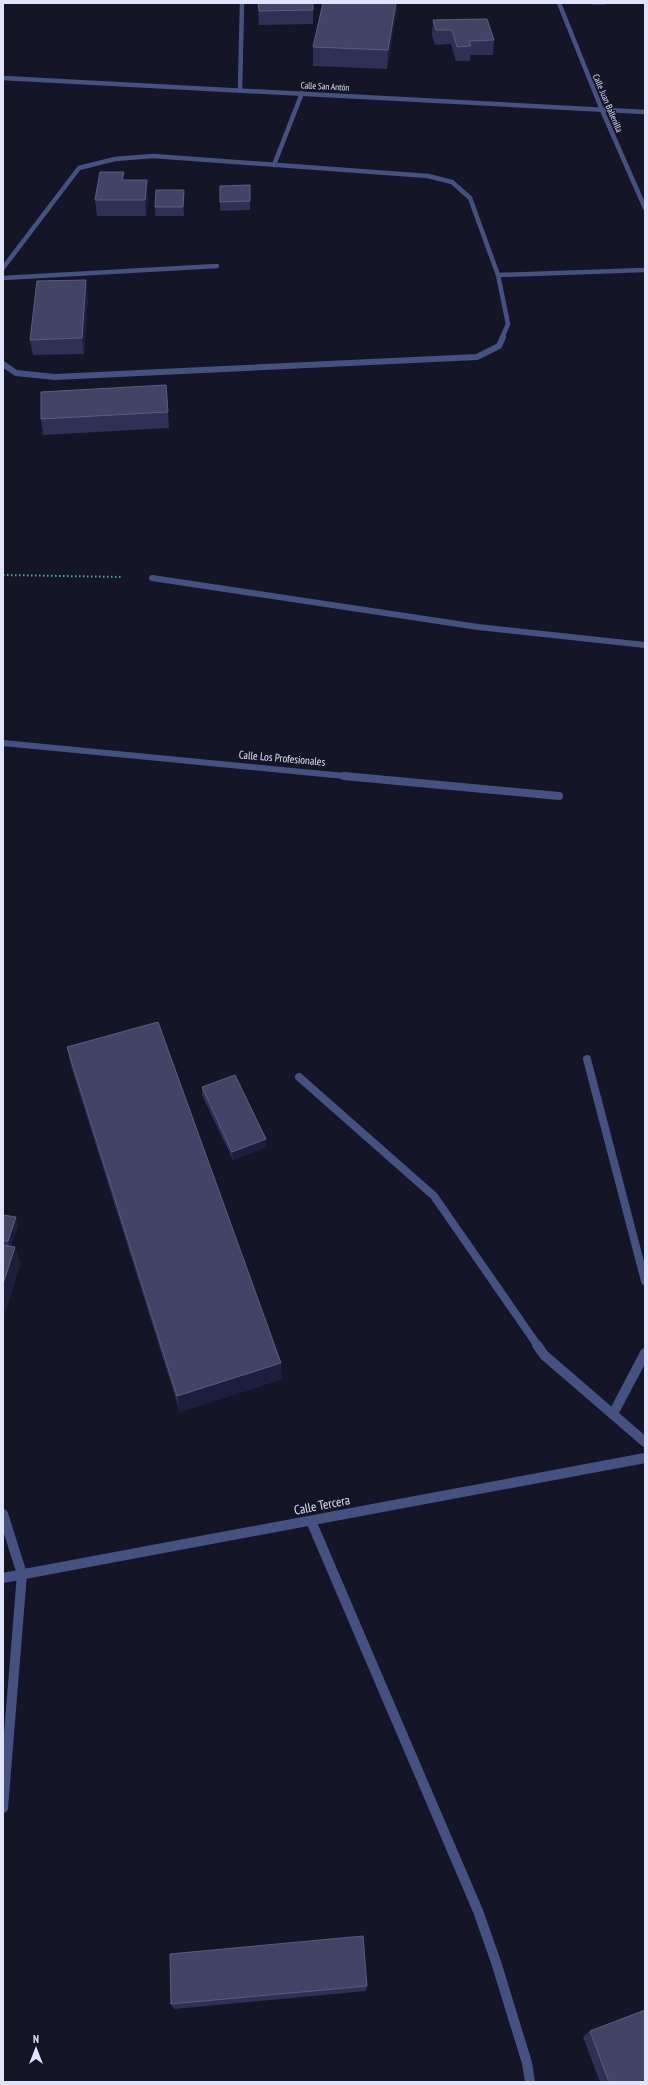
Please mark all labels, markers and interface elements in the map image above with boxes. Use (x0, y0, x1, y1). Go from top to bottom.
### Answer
street label: Calle Juan Ballenilla (591, 72, 625, 134)
street label: Calle San Antón (300, 79, 350, 93)
street label: Calle Los Profesionales (238, 747, 326, 769)
street label: Calle Tercera (293, 1491, 351, 1519)
north arrow (16, 2029, 56, 2069)
text: N (33, 2032, 39, 2046)

